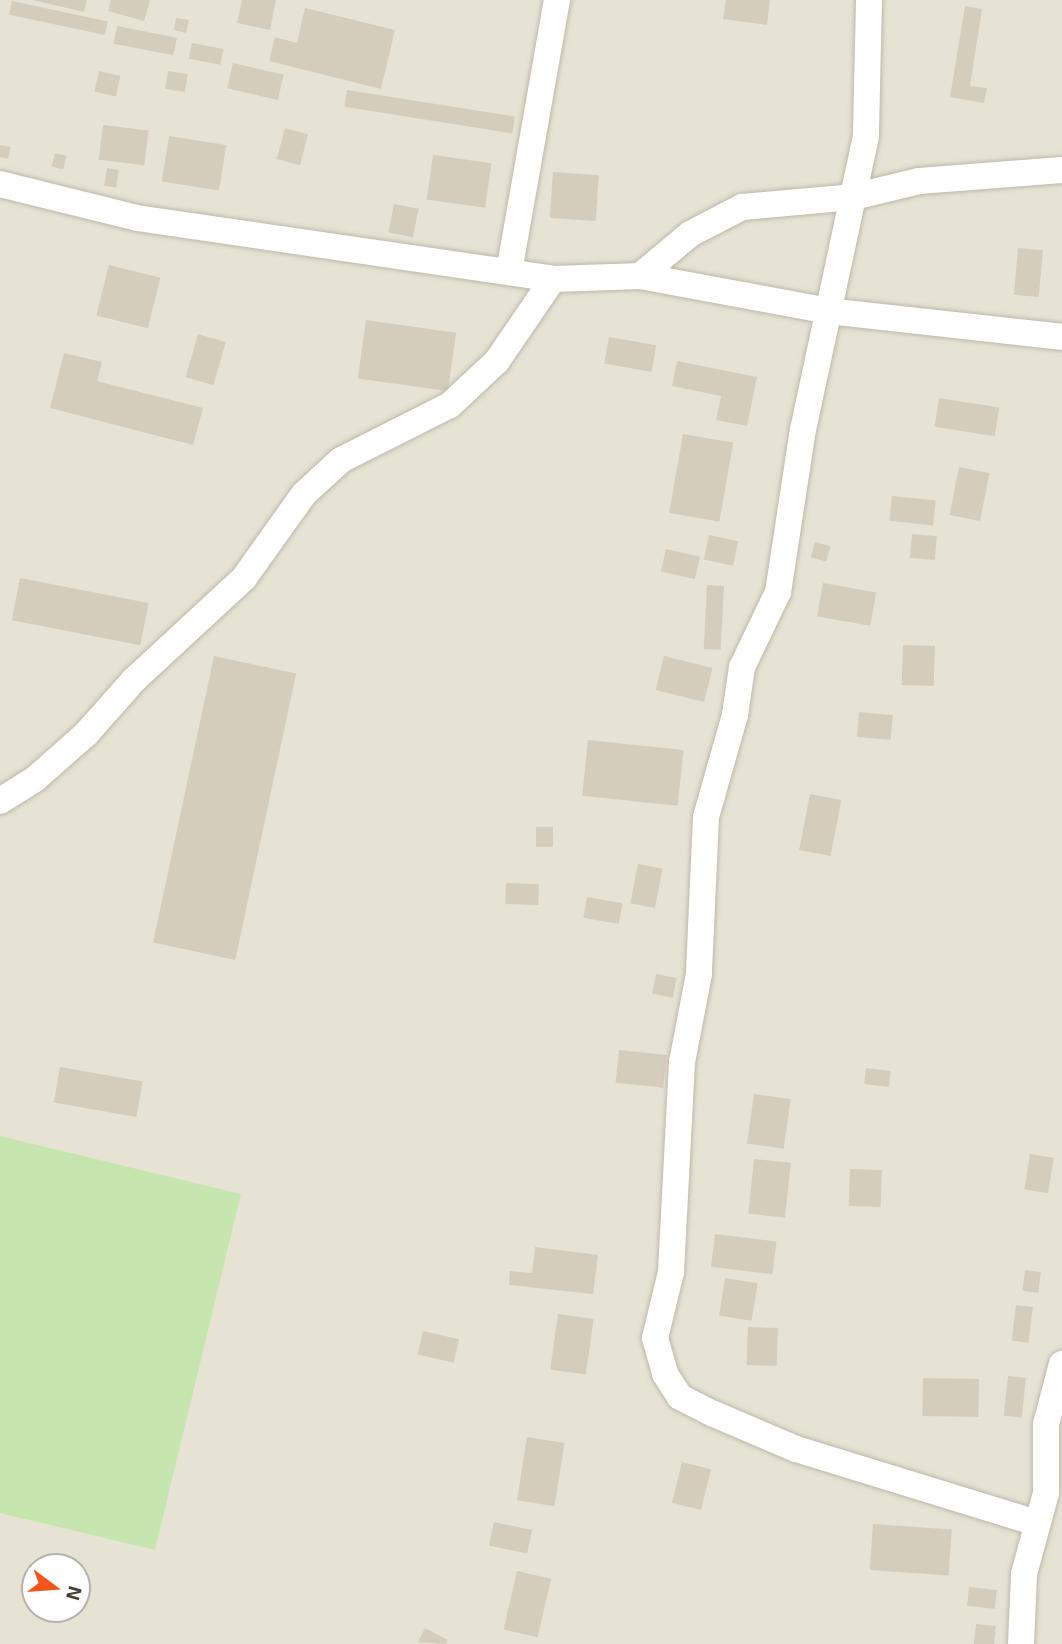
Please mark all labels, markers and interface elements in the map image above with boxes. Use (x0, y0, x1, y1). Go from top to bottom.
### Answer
north arrow (21, 1553, 91, 1623)
text: N (62, 1584, 88, 1603)

